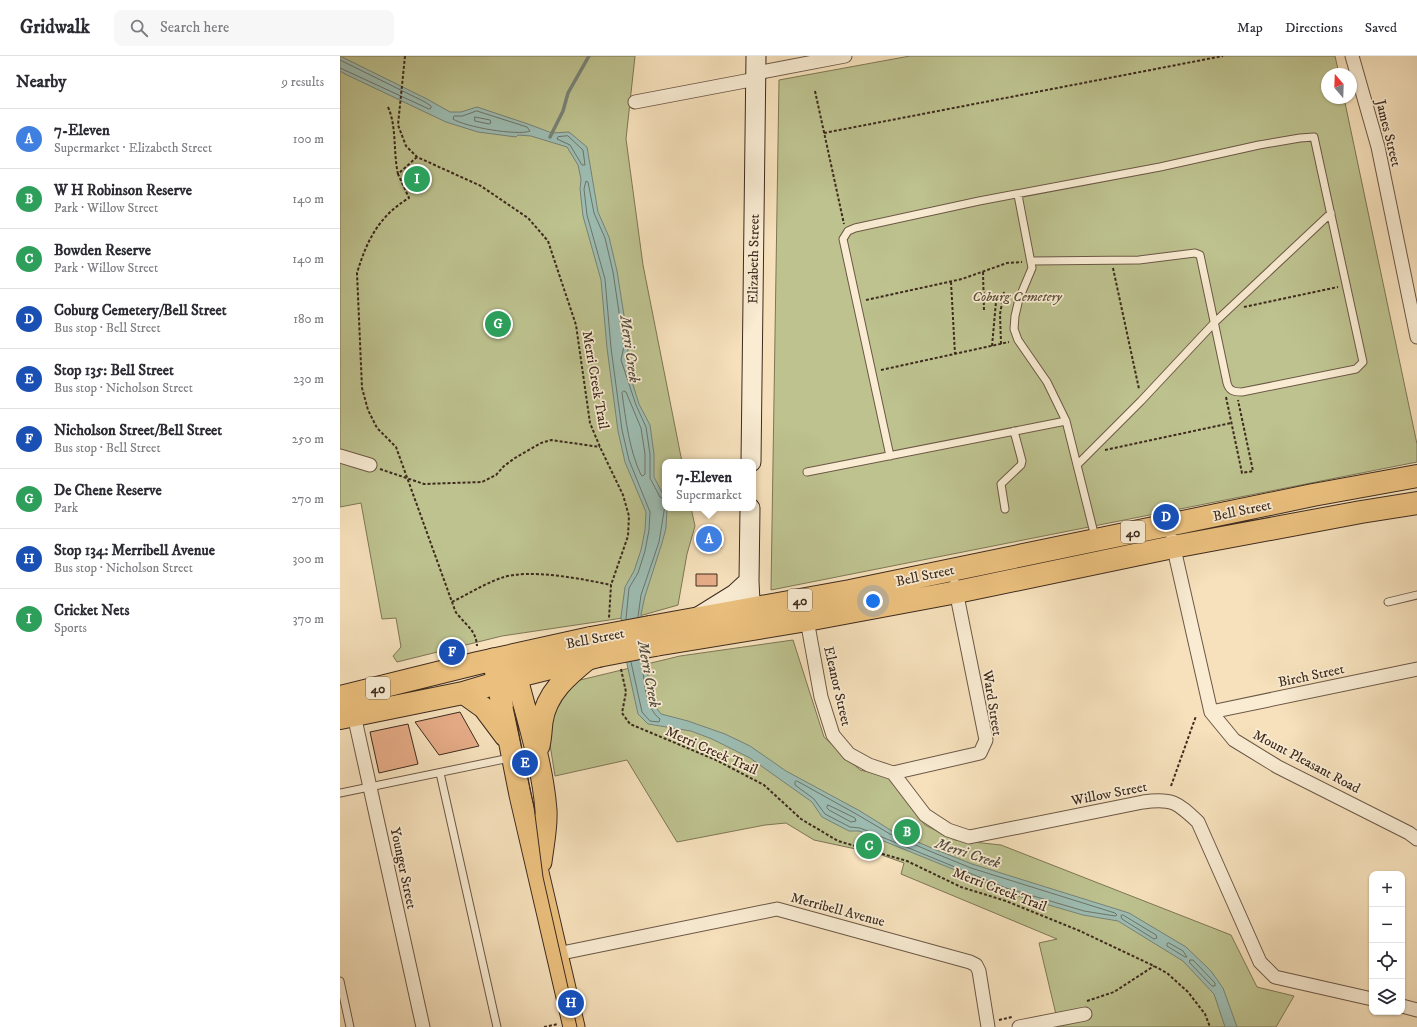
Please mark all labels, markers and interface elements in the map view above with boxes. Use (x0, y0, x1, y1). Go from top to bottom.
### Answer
search box (114, 10, 394, 46)
text: Gridwalk (20, 16, 90, 39)
icon: search (128, 17, 150, 39)
text: Search here (160, 18, 229, 37)
text: Map (1237, 19, 1263, 37)
text: Directions (1285, 19, 1343, 37)
text: Saved (1365, 19, 1397, 37)
north arrow (1321, 68, 1357, 104)
text: Nearby (16, 71, 66, 93)
text: 9 results (282, 74, 324, 90)
street label: James Street (1371, 96, 1405, 169)
text: 7-Eleven (54, 121, 110, 140)
text: A (25, 131, 33, 147)
text: 100 m (293, 131, 324, 147)
text: Supermarket · Elizabeth Street (54, 140, 212, 156)
pin: I (404, 164, 430, 194)
text: W H Robinson Reserve (54, 181, 192, 200)
text: B (25, 191, 33, 207)
text: 140 m (292, 191, 324, 207)
text: Park · Willow Street (54, 200, 158, 216)
street label: Elizabeth Street (744, 213, 764, 304)
text: Bowden Reserve (54, 241, 151, 260)
text: C (25, 251, 33, 267)
text: 140 m (292, 251, 324, 267)
text: Park · Willow Street (54, 260, 158, 276)
park label: Coburg Cemetery (972, 288, 1063, 306)
text: Coburg Cemetery/Bell Street (54, 301, 226, 320)
pin: G (485, 309, 511, 339)
text: D (24, 311, 34, 327)
text: 180 m (293, 311, 324, 327)
water label: Merri Creek (615, 313, 644, 385)
text: Bus stop · Bell Street (54, 320, 161, 336)
street label: Merri Creek Trail (578, 330, 613, 432)
text: Stop 135: Bell Street (54, 361, 174, 380)
text: E (24, 371, 34, 387)
text: 230 m (293, 371, 324, 387)
text: Bus stop · Nicholson Street (54, 380, 193, 396)
text: Nicholson Street/Bell Street (54, 421, 222, 440)
text: F (25, 431, 33, 447)
text: 250 m (292, 431, 324, 447)
text: Bus stop · Bell Street (54, 440, 161, 456)
popup (662, 459, 756, 511)
text: 7-Eleven (676, 468, 732, 487)
text: De Chene Reserve (54, 481, 162, 500)
text: Supermarket (676, 487, 742, 503)
text: G (24, 491, 34, 507)
text: 270 m (292, 491, 324, 507)
street label: Bell Street (1211, 496, 1274, 526)
text: Park (54, 500, 78, 516)
pin: D (1153, 502, 1179, 532)
road number: 40 (1121, 521, 1145, 543)
pin: A (696, 524, 722, 554)
text: Stop 134: Merribell Avenue (54, 541, 215, 560)
text: H (24, 551, 34, 567)
text: 300 m (293, 551, 324, 567)
text: Bus stop · Nicholson Street (54, 560, 193, 576)
street label: Bell Street (894, 561, 957, 591)
road number: 40 (788, 589, 812, 611)
your location (863, 591, 883, 611)
text: Cricket Nets (54, 601, 129, 620)
text: I (26, 611, 32, 627)
text: 370 m (293, 611, 324, 627)
text: Sports (54, 620, 87, 636)
street label: Bell Street (564, 624, 626, 653)
pin: F (439, 637, 465, 667)
water label: Merri Creek (633, 638, 664, 710)
street label: Eleanor Street (819, 645, 855, 728)
street label: Birch Street (1277, 660, 1346, 692)
street label: Ward Street (978, 668, 1006, 738)
road number: 40 (366, 677, 390, 699)
street label: Merri Creek Trail (662, 722, 761, 780)
street label: Mount Pleasant Road (1250, 726, 1363, 798)
pin: E (512, 748, 538, 778)
street label: Willow Street (1069, 778, 1149, 810)
pin: B (894, 817, 920, 847)
street label: Younger Street (386, 826, 421, 911)
pin: C (856, 831, 882, 861)
water label: Merri Creek (932, 834, 1004, 873)
street label: Merri Creek Trail (950, 864, 1050, 916)
map controls (1369, 871, 1405, 1015)
button: + (1369, 871, 1405, 907)
street label: Merribell Avenue (789, 889, 887, 931)
button: − (1369, 907, 1405, 943)
button: locate (1369, 943, 1405, 979)
button: layers (1369, 979, 1405, 1015)
pin: H (558, 988, 584, 1018)

